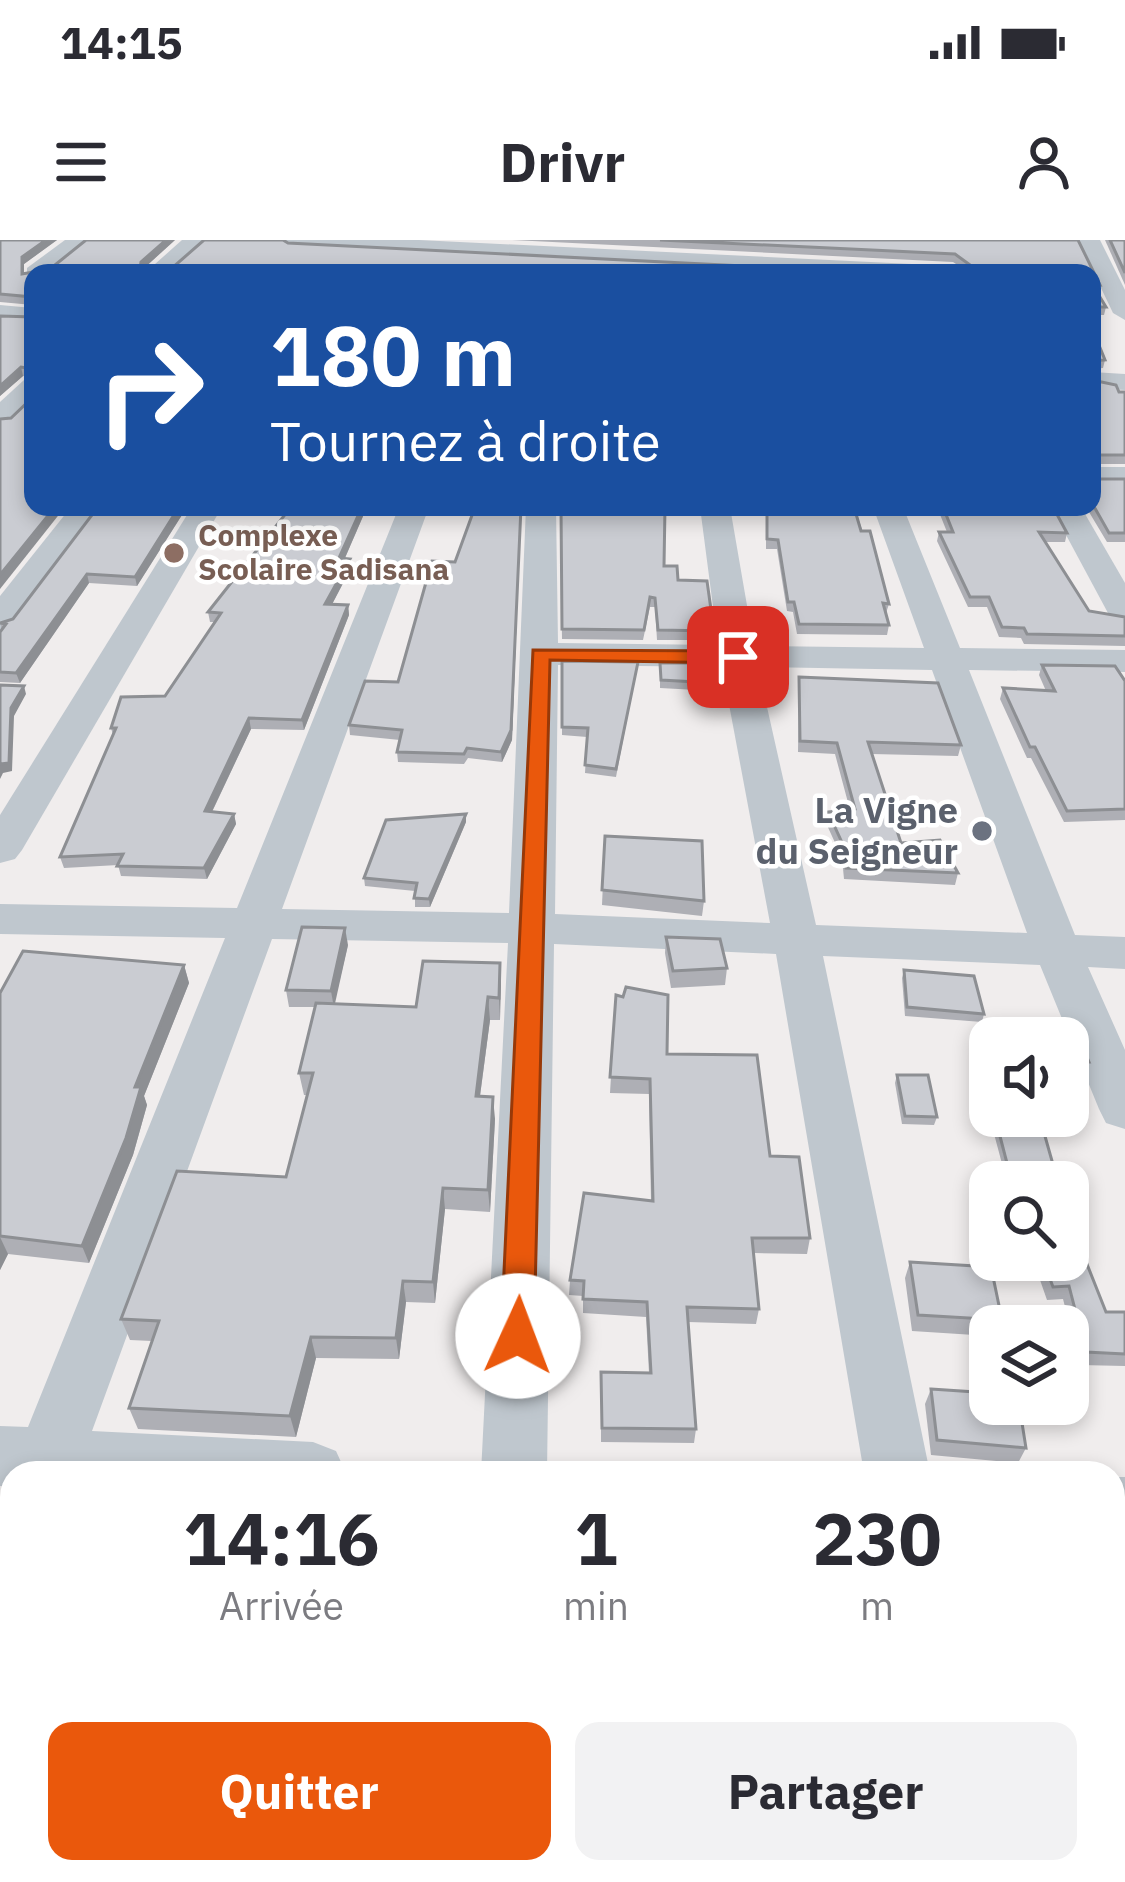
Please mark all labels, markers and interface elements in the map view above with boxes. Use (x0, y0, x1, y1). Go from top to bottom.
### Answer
text: 14:15 (60, 13, 183, 71)
text: Drivr (500, 127, 625, 197)
icon: menu (48, 129, 114, 195)
icon: person (1011, 129, 1077, 195)
text: 180 m (270, 300, 516, 409)
icon: right (72, 312, 228, 468)
text: Tournez à droite (270, 406, 661, 476)
place label: Complexe Scolaire Sadisana (198, 515, 449, 588)
marker: Complexe Scolaire Sadisana (161, 540, 187, 566)
pin (687, 606, 789, 708)
icon: arrive (705, 624, 771, 690)
place label: La Vigne du Seigneur (756, 786, 958, 874)
marker: La Vigne du Seigneur (969, 818, 995, 844)
map controls (969, 1017, 1089, 1425)
button: sound (969, 1017, 1089, 1137)
button: search (969, 1161, 1089, 1281)
position arrow (455, 1273, 581, 1399)
button: layers (969, 1305, 1089, 1425)
text: 14:16 (183, 1491, 380, 1585)
text: 1 (574, 1491, 618, 1585)
text: 230 (812, 1491, 942, 1585)
text: Arrivée (219, 1580, 344, 1631)
text: min (563, 1580, 629, 1631)
text: m (860, 1580, 894, 1631)
button: Quitter (48, 1722, 551, 1860)
button: Partager (575, 1722, 1077, 1860)

